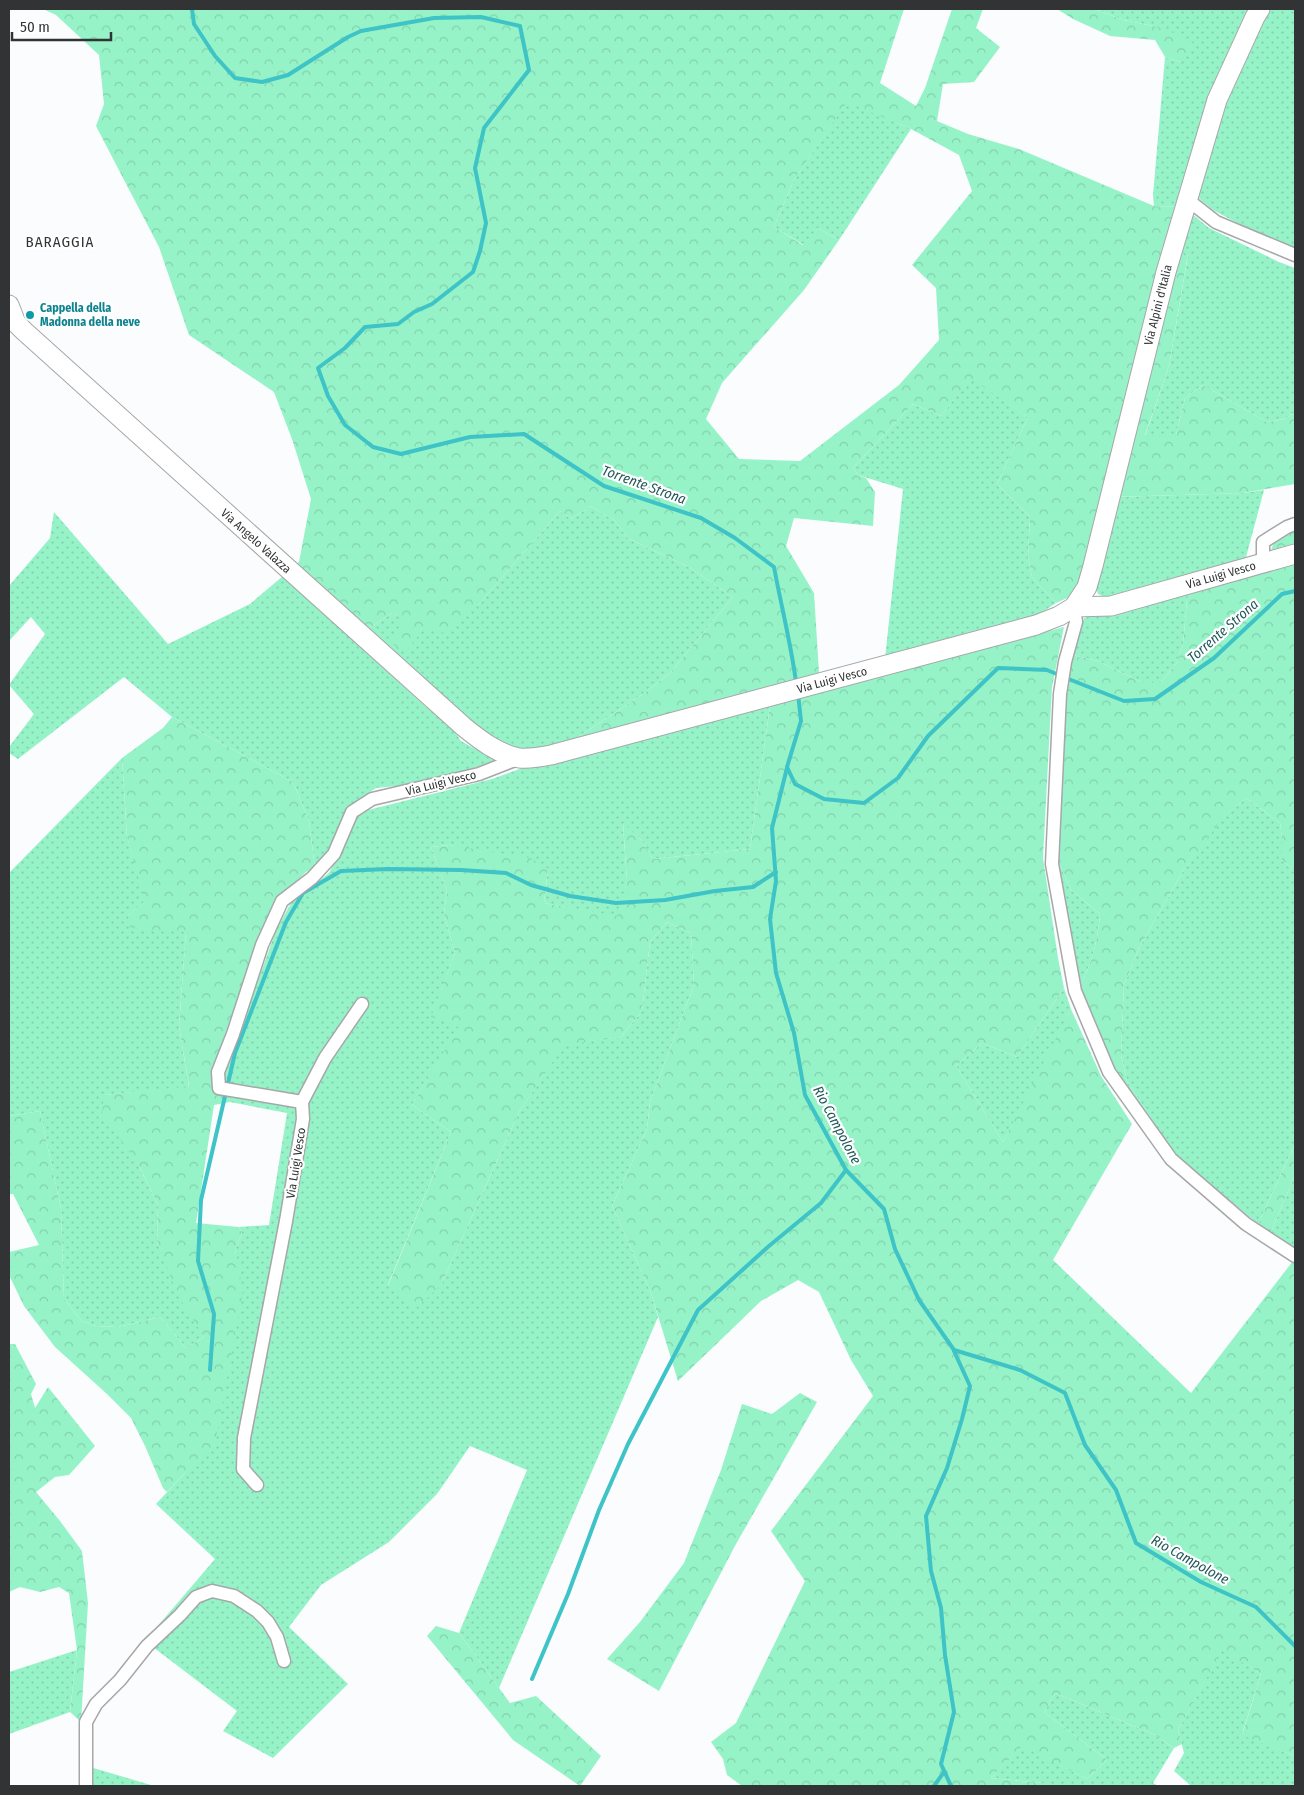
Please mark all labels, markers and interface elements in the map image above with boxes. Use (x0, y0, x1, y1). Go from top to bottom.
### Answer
scale bar (12, 10, 111, 42)
text: 50 m (20, 18, 50, 36)
district label: BARAGGIA (26, 233, 94, 251)
street label: Via Alpini d'Italia (1141, 263, 1175, 347)
place label: Cappella della Madonna della neve (40, 301, 140, 329)
marker: Cappella della Madonna della neve (24, 309, 36, 321)
water label: Torrente Strona (600, 462, 688, 508)
street label: Via Angelo Valazza (218, 506, 294, 576)
street label: Via Luigi Vesco (1185, 558, 1257, 592)
water label: Torrente Strona (1184, 596, 1262, 666)
street label: Via Luigi Vesco (795, 664, 869, 696)
street label: Via Luigi Vesco (404, 768, 478, 798)
water label: Rio Campolone (809, 1083, 865, 1167)
street label: Via Luigi Vesco (283, 1126, 309, 1200)
water label: Rio Campolone (1148, 1532, 1232, 1588)

